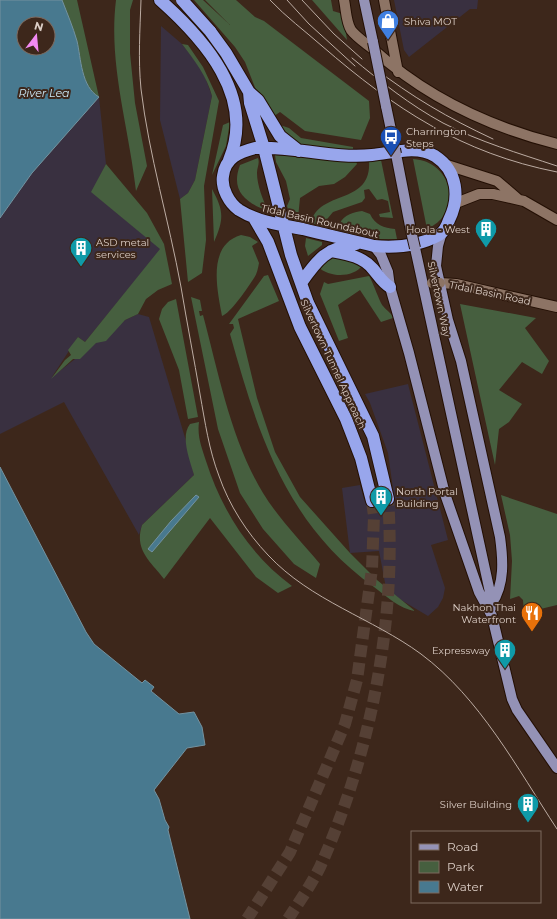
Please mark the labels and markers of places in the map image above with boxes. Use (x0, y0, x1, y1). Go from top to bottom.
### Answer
shop icon: Shiva MOT (375, 8, 401, 41)
place label: Shiva MOT (404, 15, 457, 28)
bus stop icon: Charrington Steps (378, 124, 404, 157)
place label: Charrington Steps (406, 125, 467, 150)
building icon: Hoola - West (473, 216, 499, 249)
place label: Hoola - West (406, 223, 470, 236)
building icon: ASD metal services (68, 235, 94, 268)
place label: ASD metal services (96, 236, 149, 261)
building icon: North Portal Building (368, 484, 394, 517)
place label: North Portal Building (396, 485, 458, 510)
restaurant icon: Nakhon Thai Waterfront (519, 600, 545, 633)
place label: Nakhon Thai Waterfront (452, 601, 516, 626)
building icon: Expressway (492, 637, 518, 670)
place label: Expressway (432, 644, 491, 657)
building icon: Silver Building (515, 791, 541, 824)
place label: Silver Building (440, 798, 512, 811)

